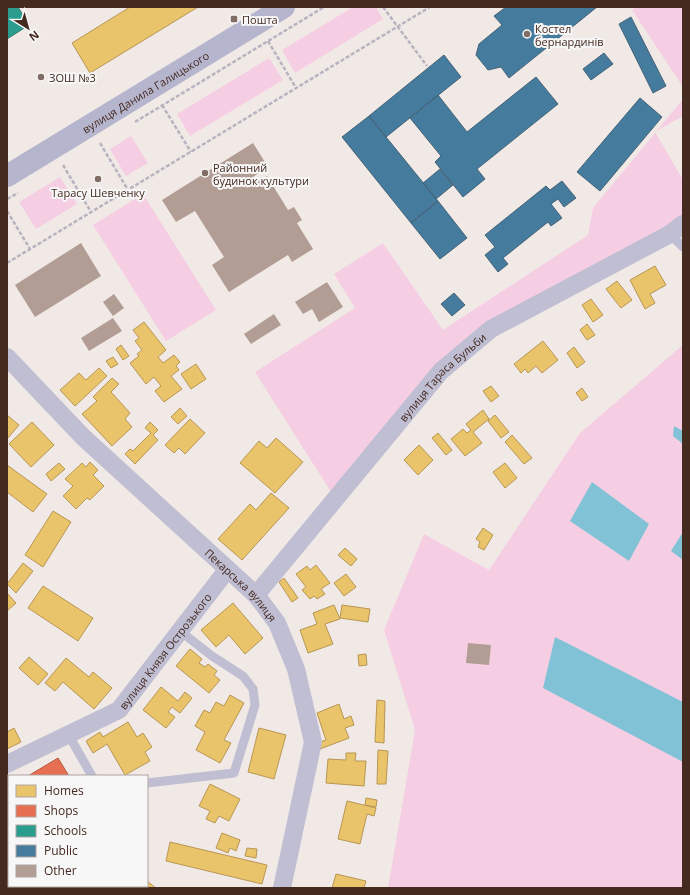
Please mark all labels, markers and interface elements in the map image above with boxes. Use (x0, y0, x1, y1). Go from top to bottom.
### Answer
north arrow (8, 8, 48, 48)
place label: Пошта (242, 12, 278, 27)
marker: Пошта (229, 14, 239, 24)
place label: Костел бернардинів (535, 21, 604, 49)
text: N (26, 28, 42, 45)
marker: Костел бернардинів (522, 29, 532, 39)
street label: вулиця Данила Галицького (79, 47, 212, 136)
place label: ЗОШ №3 (49, 70, 96, 85)
marker: ЗОШ №3 (36, 72, 46, 82)
place label: Районний будинок культури (213, 160, 309, 188)
marker: Районний будинок культури (200, 168, 210, 178)
marker: Тарасу Шевченку (93, 174, 103, 184)
place label: Тарасу Шевченку (51, 185, 145, 200)
street label: вулиця Тараса Бульби (395, 329, 489, 424)
street label: Пекарська вулиця (202, 545, 281, 624)
street label: вулиця Князя Острозького (115, 589, 214, 712)
legend (8, 775, 148, 887)
text: Homes (44, 782, 84, 799)
text: Shops (44, 802, 79, 819)
text: Schools (44, 822, 87, 839)
text: Public (44, 842, 78, 859)
text: Other (44, 862, 77, 879)

